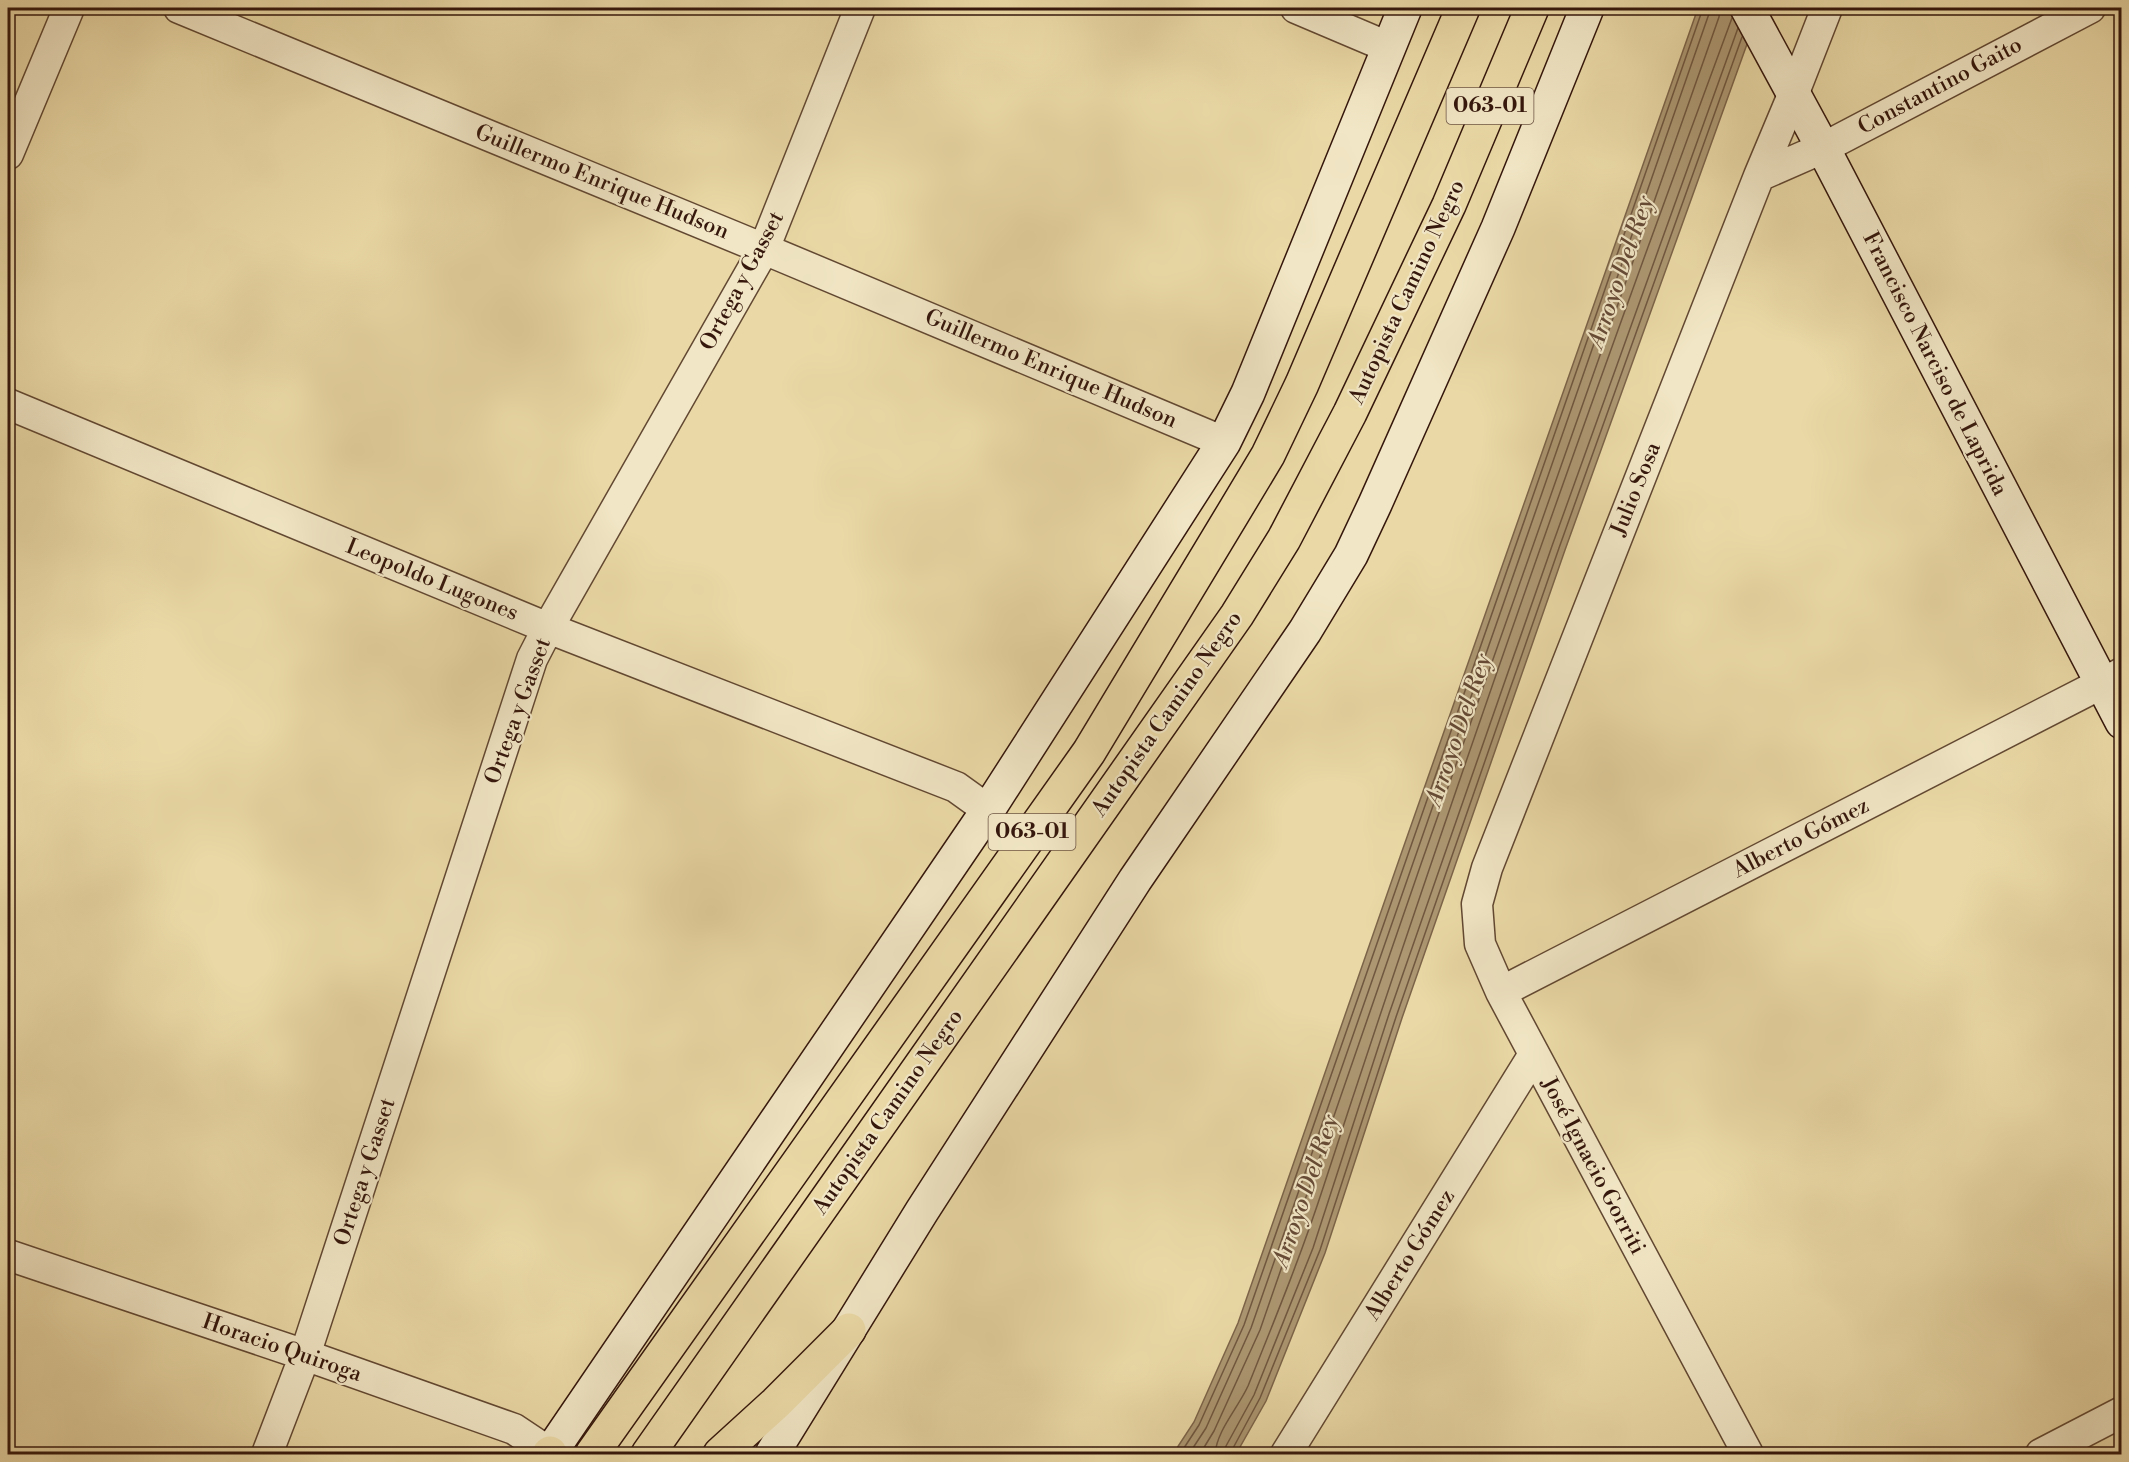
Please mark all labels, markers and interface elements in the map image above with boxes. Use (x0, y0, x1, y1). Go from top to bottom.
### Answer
street label: Constantino Gaito (1853, 31, 2027, 141)
road number: 063-01 (1446, 88, 1534, 124)
street label: Guillermo Enrique Hudson (471, 119, 733, 245)
street label: Autopista Camino Negro (1343, 176, 1471, 409)
water label: Arroyo Del Rey (1580, 192, 1661, 355)
street label: Ortega y Gasset (694, 207, 790, 355)
street label: Francisco Narciso de Laprida (1857, 228, 2014, 501)
street label: Guillermo Enrique Hudson (921, 304, 1181, 434)
street label: Julio Sosa (1605, 438, 1667, 541)
street label: Leopoldo Lugones (342, 533, 522, 627)
street label: Autopista Camino Negro (1085, 606, 1248, 823)
street label: Ortega y Gasset (479, 634, 557, 788)
water label: Arroyo Del Rey (1418, 650, 1499, 813)
street label: Alberto Gómez (1727, 792, 1874, 884)
road number: 063-01 (988, 814, 1076, 850)
street label: Autopista Camino Negro (806, 1004, 969, 1221)
street label: José Ignacio Gorriti (1534, 1072, 1651, 1259)
street label: Ortega y Gasset (328, 1094, 402, 1249)
water label: Arroyo Del Rey (1265, 1111, 1346, 1274)
street label: Alberto Gómez (1358, 1185, 1461, 1326)
street label: Horacio Quiroga (199, 1308, 366, 1388)

